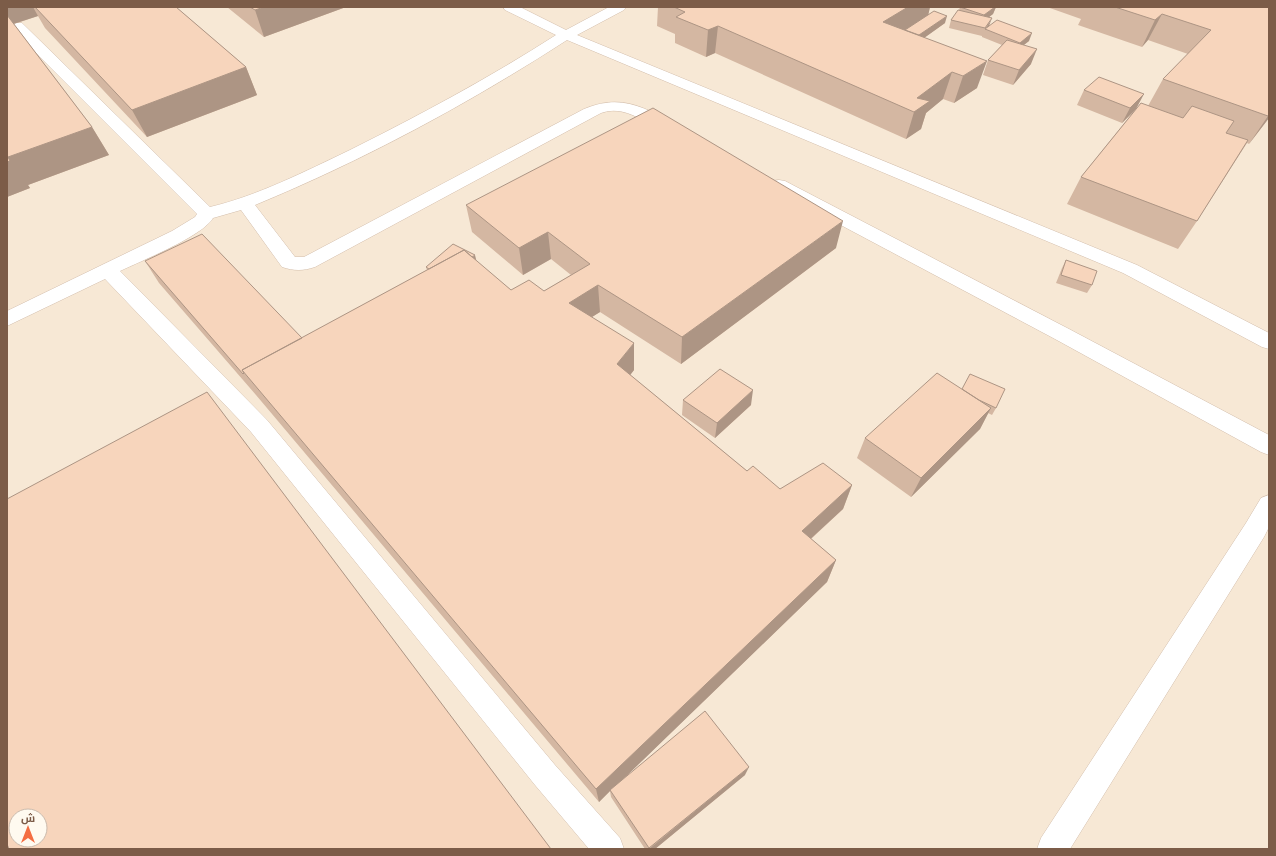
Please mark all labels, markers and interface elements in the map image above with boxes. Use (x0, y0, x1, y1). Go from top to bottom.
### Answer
north arrow (8, 808, 48, 848)
text: ش (21, 811, 35, 825)

